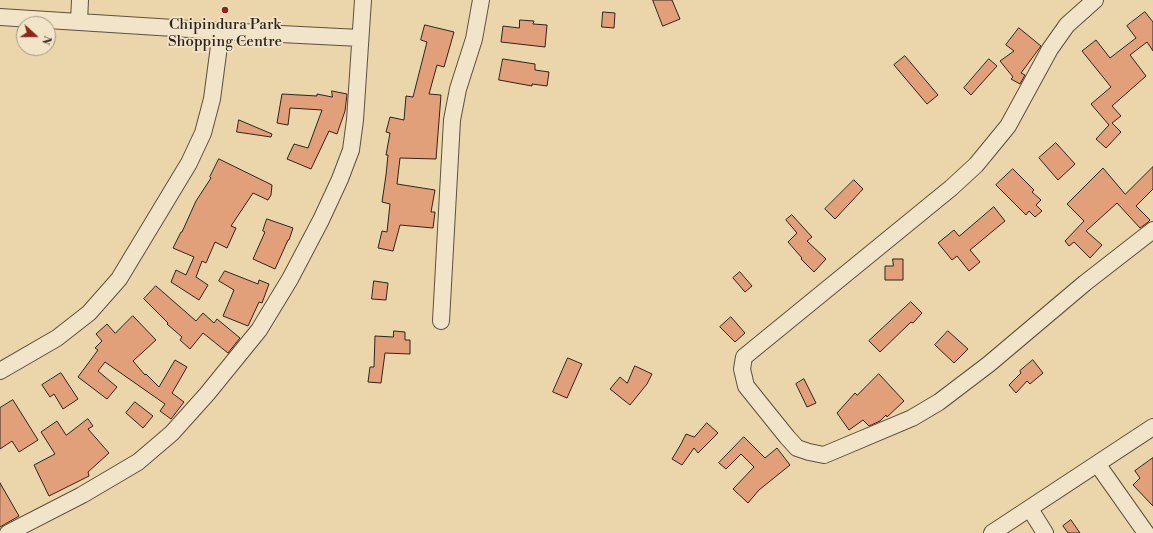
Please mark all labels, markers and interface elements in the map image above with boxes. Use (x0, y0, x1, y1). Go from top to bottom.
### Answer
marker: Chipindura Park Shopping Centre (220, 5, 230, 15)
north arrow (16, 16, 56, 56)
place label: Chipindura Park Shopping Centre (168, 16, 282, 51)
text: N (38, 33, 54, 47)

